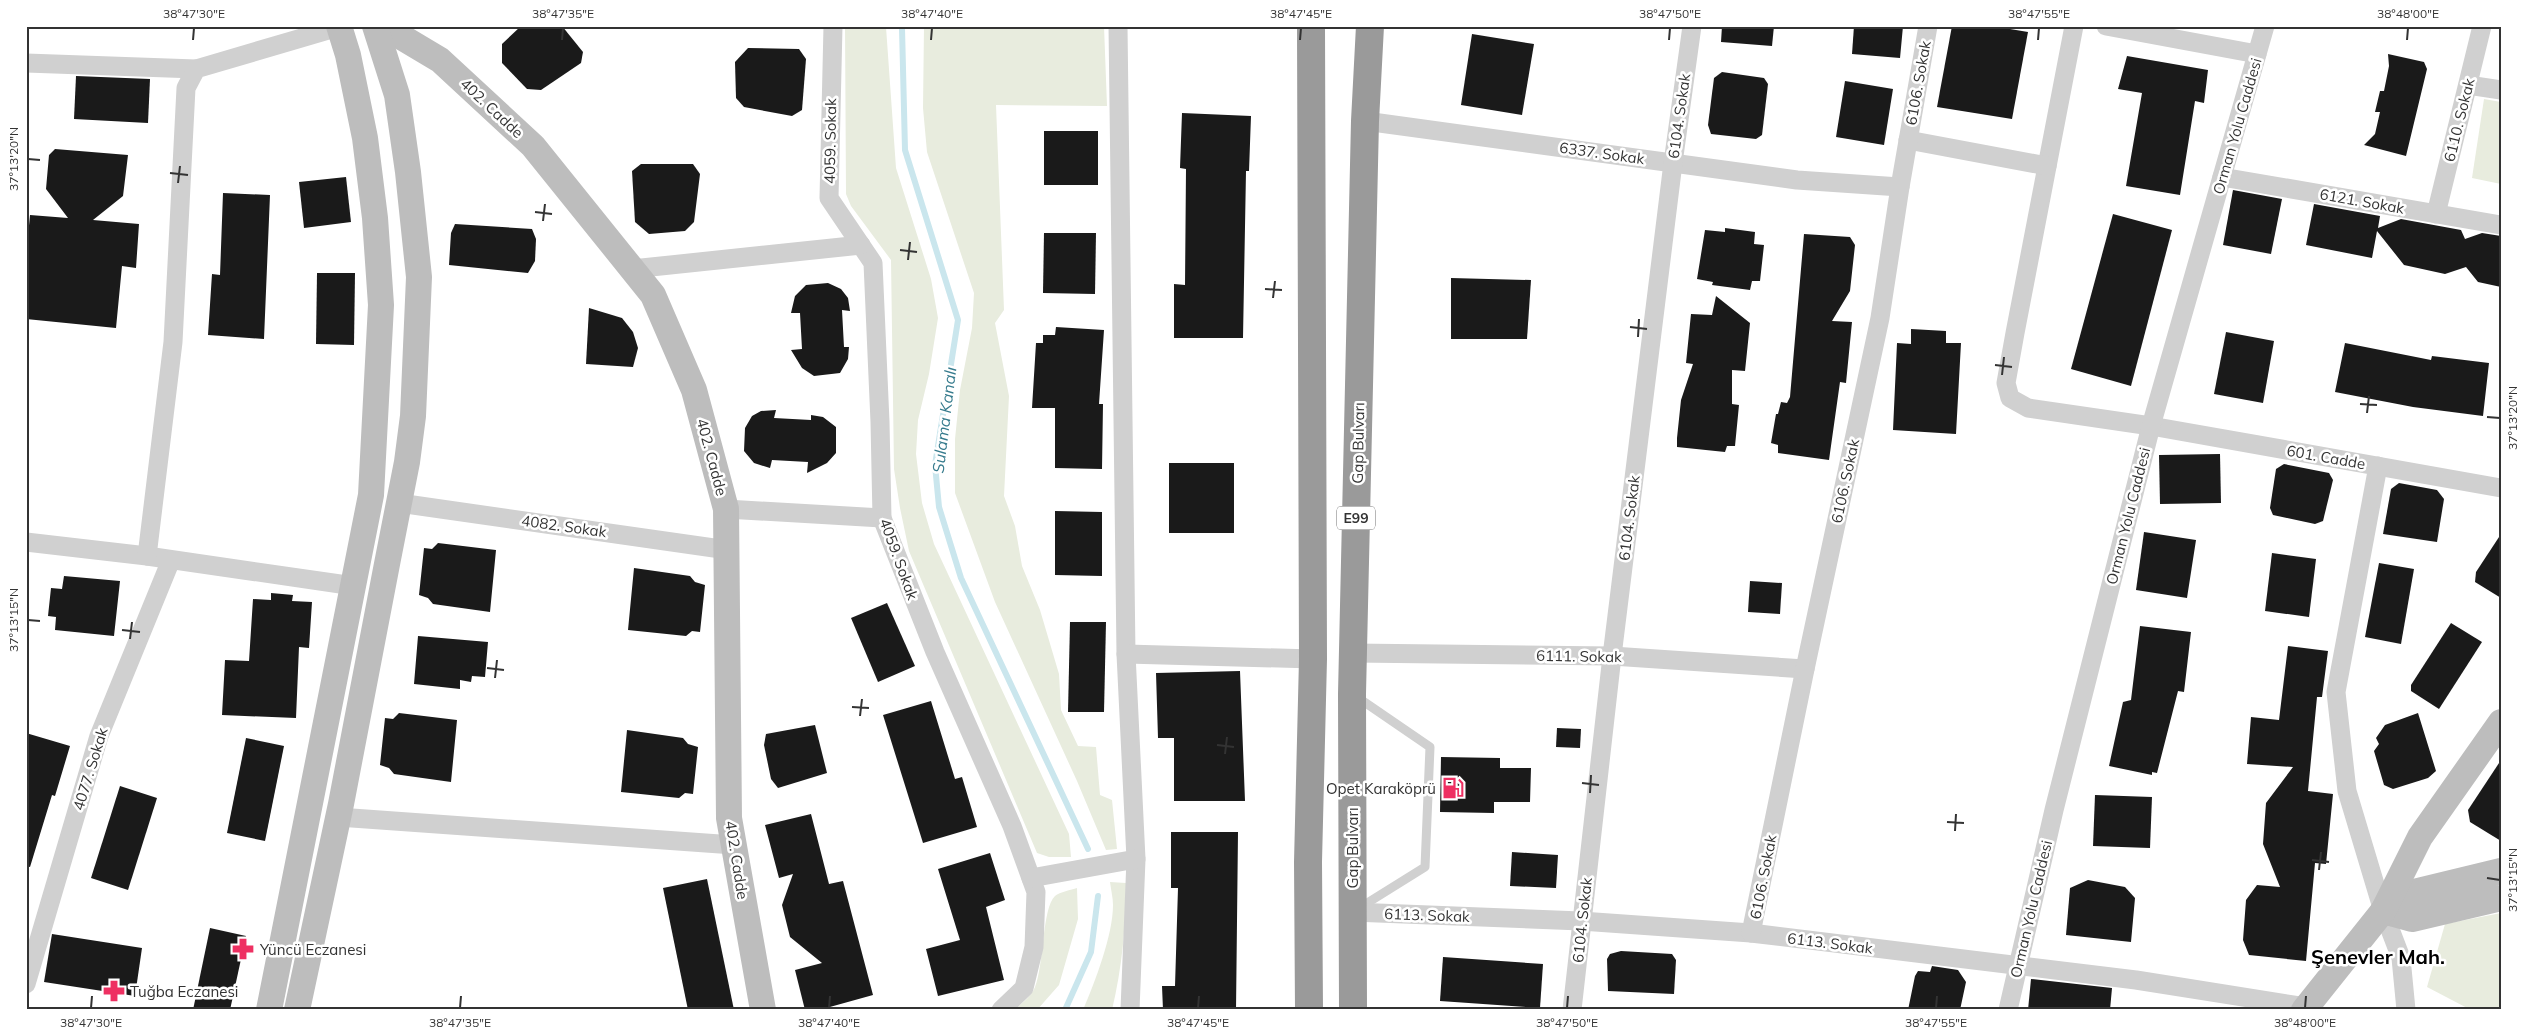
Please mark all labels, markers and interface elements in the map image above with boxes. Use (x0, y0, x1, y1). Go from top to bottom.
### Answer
text: 38°47'30"E (163, 6, 225, 21)
text: 38°47'35"E (532, 6, 594, 21)
text: 38°47'40"E (901, 6, 963, 21)
text: 38°47'45"E (1270, 6, 1332, 21)
text: 38°47'50"E (1639, 6, 1701, 21)
text: 38°47'55"E (2008, 6, 2070, 21)
text: 38°48'00"E (2377, 6, 2439, 21)
street label: 6106. Sokak (1901, 39, 1935, 127)
street label: Orman Yolu Caddesi (2208, 56, 2266, 196)
street label: 6104. Sokak (1664, 72, 1694, 160)
street label: 402. Cadde (456, 74, 528, 142)
street label: 6110. Sokak (2439, 76, 2479, 164)
street label: 4059. Sokak (820, 98, 840, 184)
text: 37°13'20"N (6, 127, 21, 191)
street label: 6337. Sokak (1558, 138, 1646, 168)
street label: 6121. Sokak (2318, 184, 2406, 218)
water label: Sulama Kanalı (928, 366, 960, 474)
text: 37°13'20"N (2505, 386, 2520, 450)
street label: Gap Bulvarı (1348, 402, 1368, 484)
street label: 402. Cadde (693, 416, 731, 498)
street label: 6106. Sokak (1827, 437, 1863, 525)
street label: 601. Cadde (2285, 441, 2367, 473)
street label: Orman Yolu Caddesi (2102, 445, 2154, 587)
street label: 6104. Sokak (1614, 474, 1644, 562)
road number: E99 (1337, 506, 1375, 530)
street label: 4082. Sokak (520, 511, 608, 541)
street label: 4059. Sokak (875, 516, 923, 603)
text: 37°13'15"N (6, 588, 21, 652)
street label: 6111. Sokak (1536, 646, 1622, 666)
street label: 4077. Sokak (68, 725, 112, 813)
fuel station icon: Opet Karaköprü (1440, 775, 1466, 801)
place label: Opet Karaköprü (1326, 779, 1436, 798)
street label: Gap Bulvarı (1343, 807, 1362, 889)
street label: 402. Cadde (721, 819, 753, 901)
street label: 6106. Sokak (1746, 833, 1781, 921)
street label: Orman Yolu Caddesi (2006, 838, 2056, 980)
text: 37°13'15"N (2505, 848, 2520, 912)
street label: 6104. Sokak (1568, 876, 1596, 964)
street label: 6113. Sokak (1384, 904, 1470, 926)
street label: 6113. Sokak (1786, 928, 1874, 958)
pharmacy icon: Yüncü Eczanesi (230, 936, 256, 962)
place label: Yüncü Eczanesi (259, 940, 366, 959)
district label: Şenevler Mah. (2311, 944, 2445, 969)
pharmacy icon: Tuğba Eczanesi (101, 978, 127, 1004)
place label: Tuğba Eczanesi (130, 982, 238, 1001)
text: 38°47'30"E (60, 1015, 122, 1030)
text: 38°47'35"E (429, 1015, 491, 1030)
text: 38°47'40"E (798, 1015, 860, 1030)
text: 38°47'45"E (1167, 1015, 1229, 1030)
text: 38°47'50"E (1536, 1015, 1598, 1030)
text: 38°47'55"E (1905, 1015, 1967, 1030)
text: 38°48'00"E (2274, 1015, 2336, 1030)

